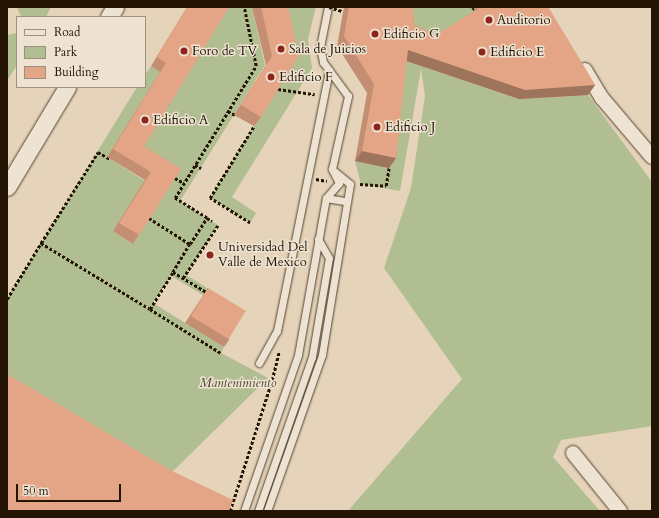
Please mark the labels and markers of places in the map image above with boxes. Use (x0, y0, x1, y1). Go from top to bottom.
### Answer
place label: Auditorio (497, 12, 551, 28)
marker: Auditorio (484, 15, 494, 25)
place label: Edificio G (383, 26, 439, 42)
marker: Edificio G (370, 29, 380, 39)
place label: Sala de Juicios (289, 41, 366, 57)
place label: Foro de TV (192, 43, 257, 59)
marker: Sala de Juicios (276, 44, 286, 54)
place label: Edificio E (490, 44, 544, 60)
marker: Foro de TV (179, 46, 189, 56)
marker: Edificio E (477, 47, 487, 57)
place label: Edificio F (279, 69, 332, 85)
marker: Edificio F (266, 72, 276, 82)
place label: Edificio A (153, 112, 208, 128)
marker: Edificio A (140, 115, 150, 125)
place label: Edificio J (385, 119, 435, 135)
marker: Edificio J (372, 122, 382, 132)
place label: Universidad Del Valle de Mexico (218, 240, 308, 271)
marker: Universidad Del Valle de Mexico (205, 250, 215, 260)

